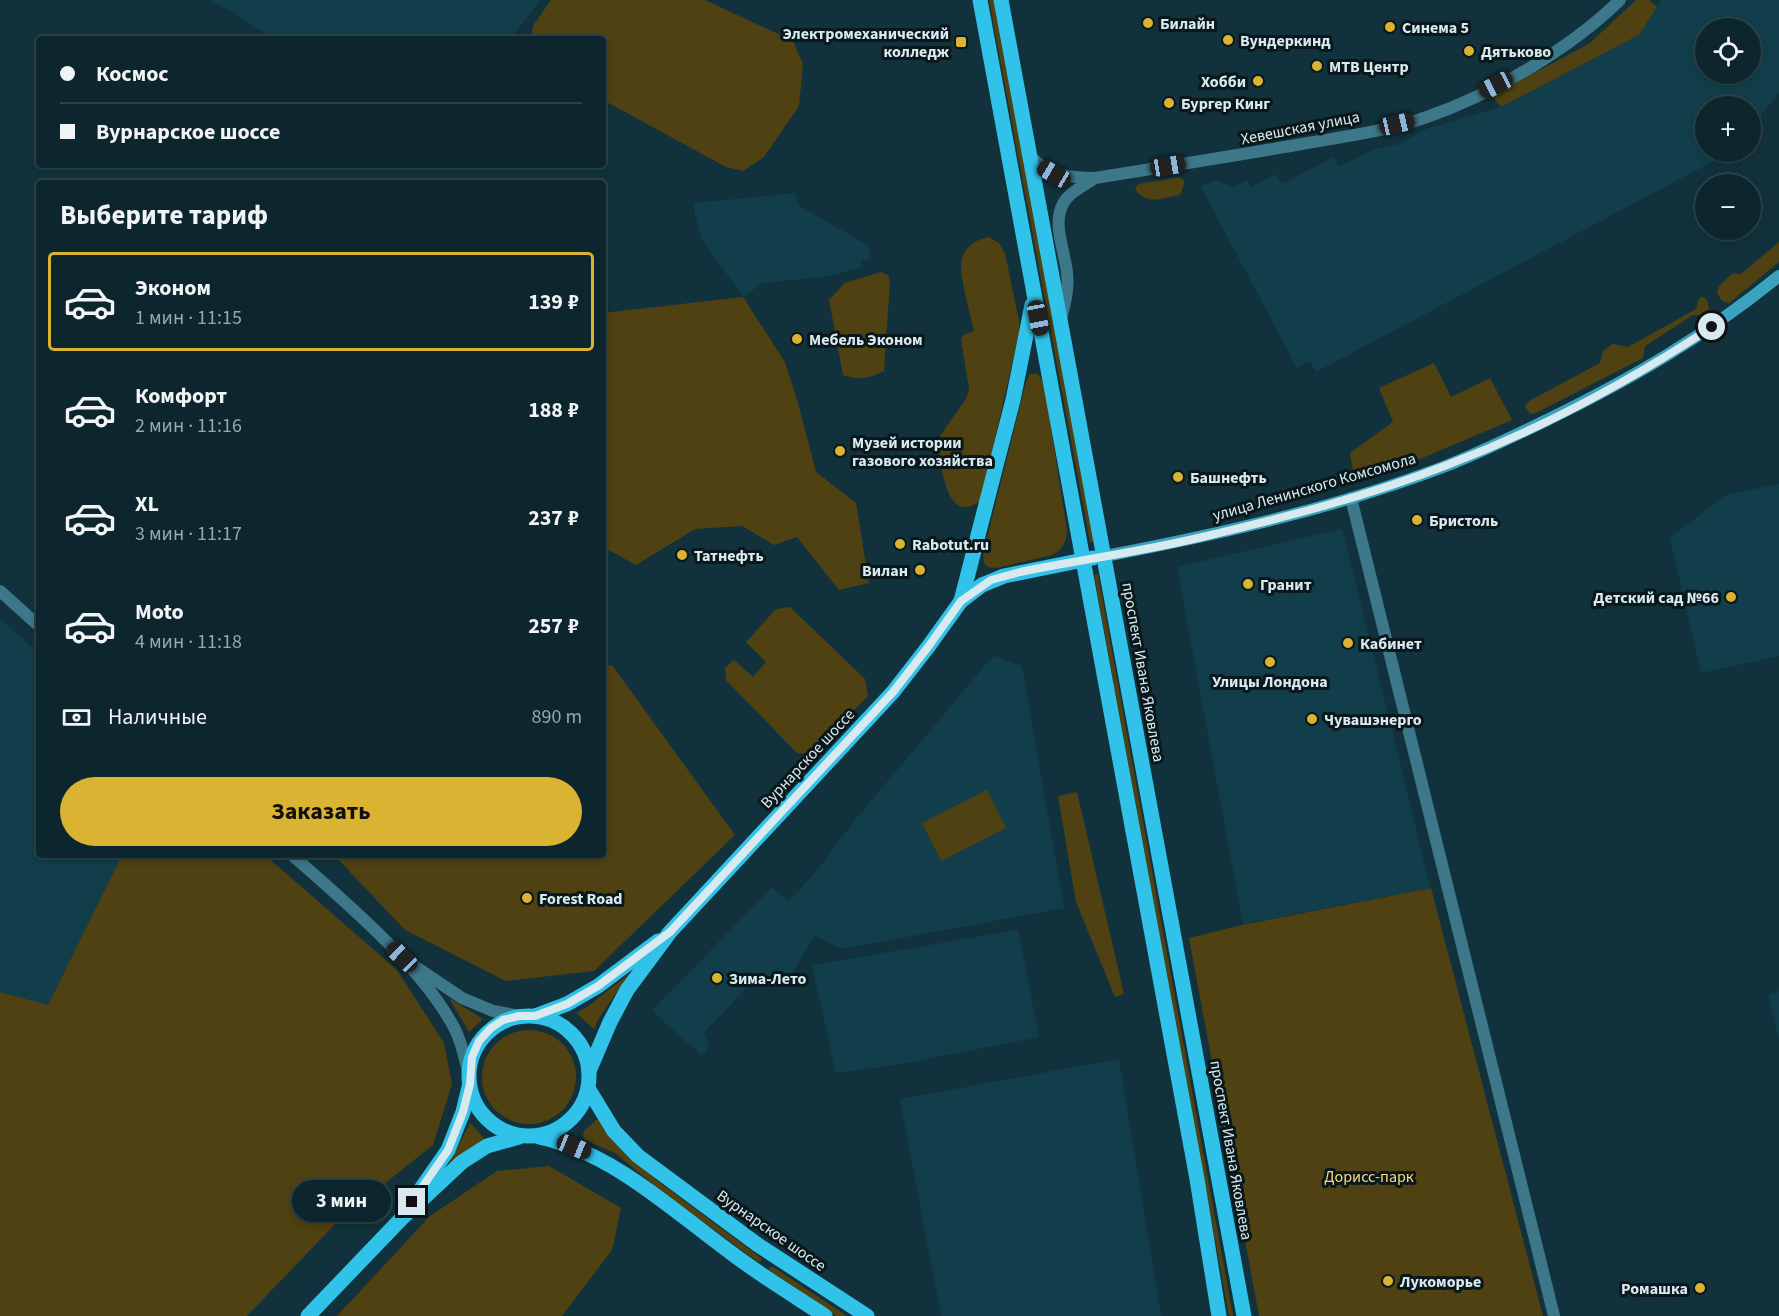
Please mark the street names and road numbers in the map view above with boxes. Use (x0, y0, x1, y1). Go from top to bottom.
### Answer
street label: Хевешская улица (1239, 106, 1361, 150)
street label: улица Ленинского Комсомола (1210, 447, 1418, 527)
street label: проспект Ивана Яковлева (1116, 581, 1170, 764)
street label: Вурнарское шоссе (756, 704, 860, 813)
street label: проспект Ивана Яковлева (1204, 1059, 1258, 1242)
street label: Вурнарское шоссе (712, 1185, 831, 1277)

